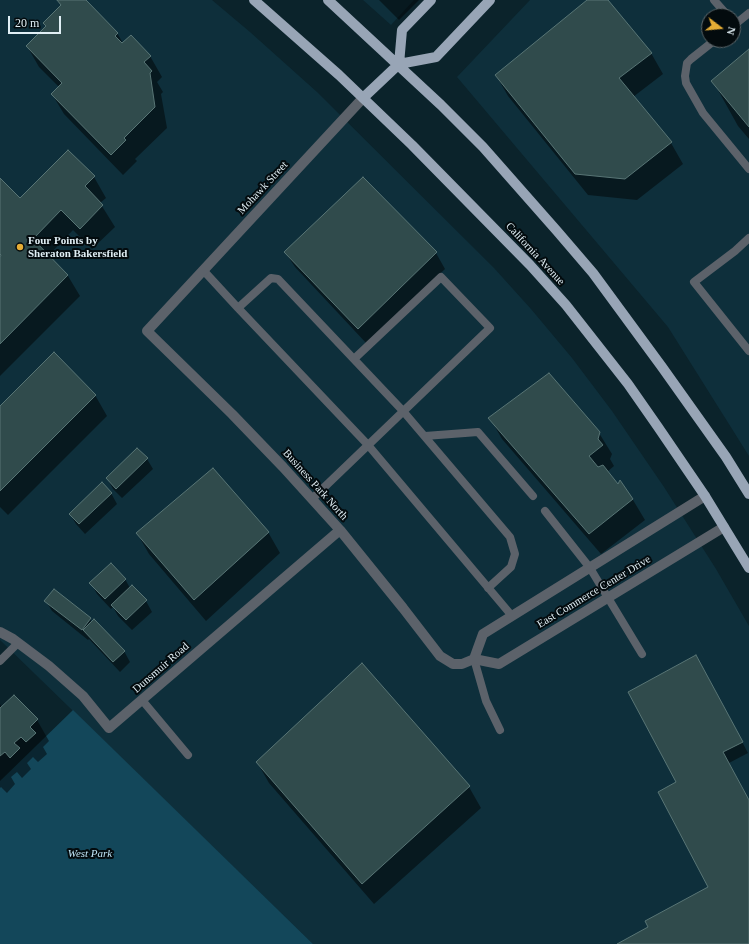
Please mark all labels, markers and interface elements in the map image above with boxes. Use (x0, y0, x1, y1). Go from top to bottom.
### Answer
scale bar (10, 8, 63, 34)
north arrow (701, 8, 741, 48)
text: 20 m (15, 16, 39, 30)
text: N (725, 26, 738, 37)
street label: Mohawk Street (235, 159, 291, 217)
street label: California Avenue (503, 220, 567, 288)
place label: Four Points by Sheraton Bakersfield (28, 234, 127, 260)
marker: Four Points by Sheraton Bakersfield (15, 242, 25, 252)
street label: Business Park North (280, 447, 350, 523)
street label: East Commerce Center Drive (535, 553, 653, 631)
street label: Dunsmuir Road (130, 640, 192, 696)
park label: West Park (68, 847, 112, 861)

